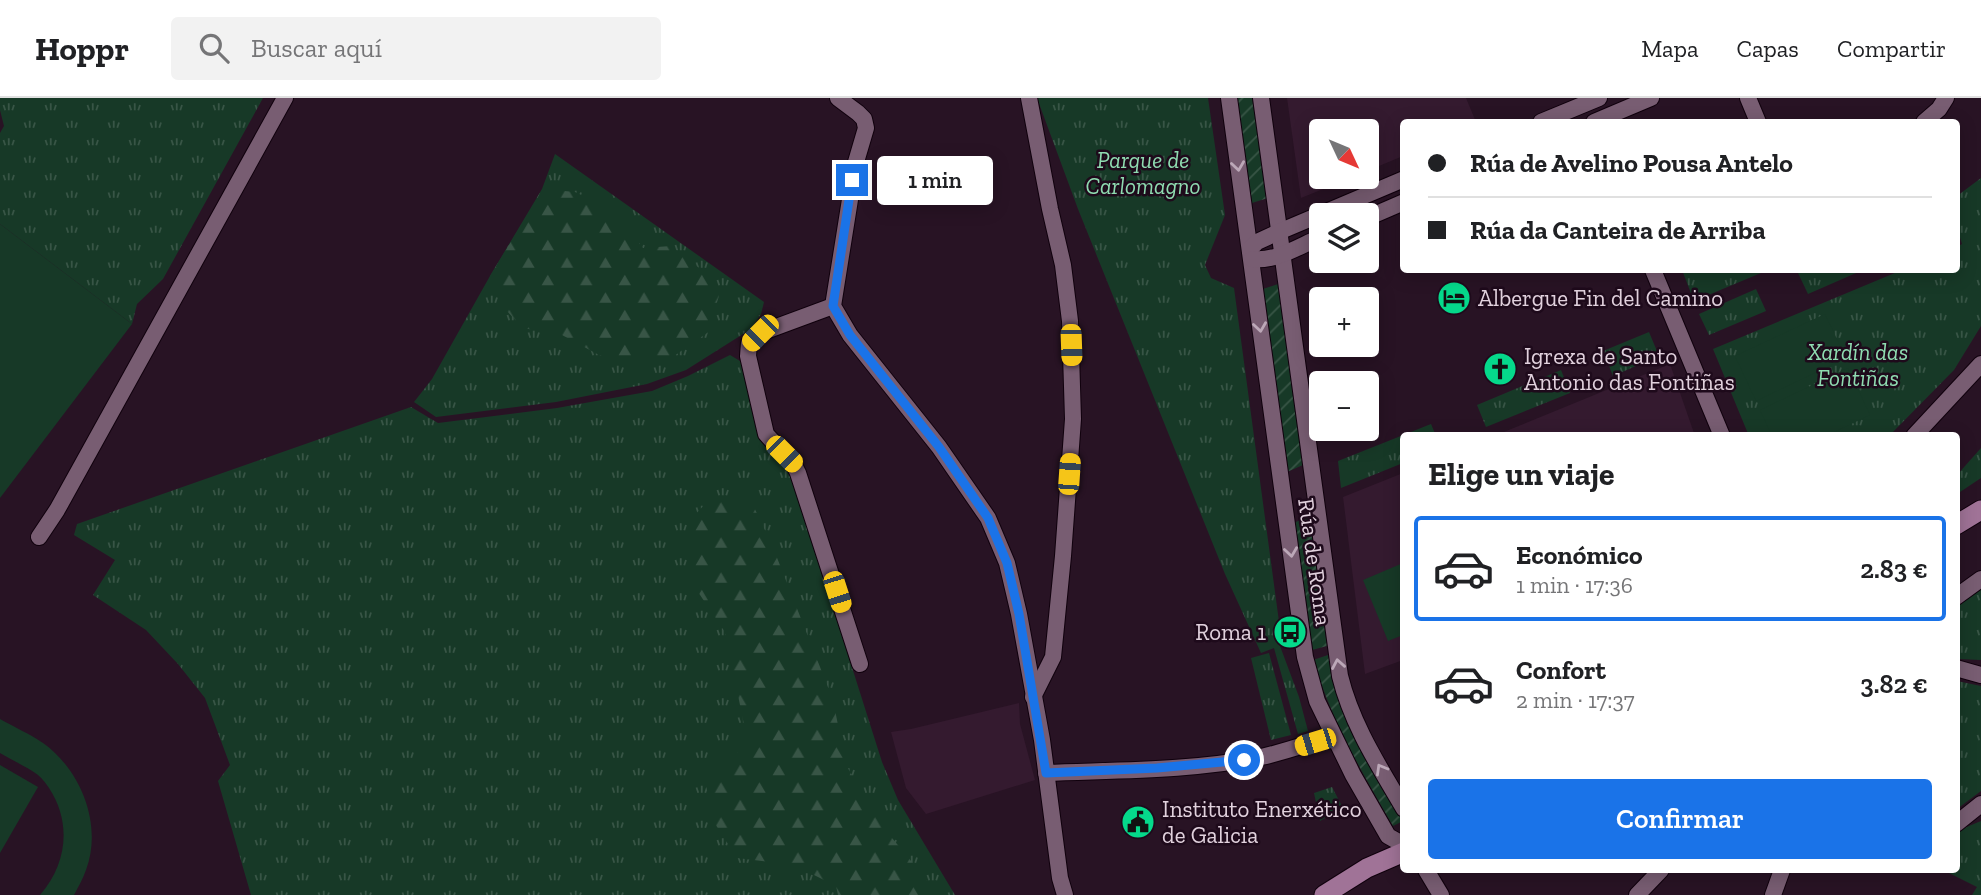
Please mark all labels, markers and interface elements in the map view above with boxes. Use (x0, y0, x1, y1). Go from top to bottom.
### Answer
search box (171, 17, 661, 80)
text: Hoppr (35, 29, 129, 68)
icon: search (195, 29, 233, 67)
text: Buscar aquí (251, 32, 382, 64)
text: Mapa (1641, 34, 1698, 63)
text: Capas (1736, 34, 1799, 63)
text: Compartir (1837, 34, 1946, 63)
north arrow (1309, 119, 1379, 189)
map controls (1309, 119, 1379, 441)
park label: Parque de Carlomagno (1085, 146, 1201, 200)
text: Rúa de Avelino Pousa Antelo (1470, 147, 1793, 179)
callout: 1 min (876, 155, 992, 204)
one-way arrow (1230, 160, 1245, 171)
route end (836, 164, 868, 196)
text: 1 min (908, 166, 962, 194)
button: layers (1309, 203, 1379, 273)
text: Rúa da Canteira de Arriba (1470, 214, 1766, 246)
hotel icon: Albergue Fin del Camino (1435, 279, 1473, 317)
place label: Albergue Fin del Camino (1478, 284, 1723, 312)
button: + (1309, 287, 1379, 357)
car (738, 311, 783, 355)
one-way arrow (1253, 321, 1268, 333)
car (1060, 324, 1083, 366)
park label: Xardín das Fontiñas (1807, 338, 1908, 392)
place label: Igrexa de Santo Antonio das Fontiñas (1524, 342, 1735, 396)
church icon: Igrexa de Santo Antonio das Fontiñas (1481, 350, 1519, 388)
button: − (1309, 371, 1379, 441)
car (762, 432, 807, 476)
car (1058, 452, 1081, 496)
text: Elige un viaje (1428, 455, 1615, 493)
street label: Rúa de Roma (1292, 496, 1338, 628)
icon: car (1432, 537, 1495, 600)
text: Económico (1516, 539, 1643, 571)
one-way arrow (1283, 547, 1298, 558)
text: 2.83 € (1860, 553, 1928, 585)
car (821, 569, 854, 615)
text: 1 min · 17:36 (1516, 571, 1633, 599)
bus stop icon: Roma 1 (1271, 613, 1309, 651)
place label: Roma 1 (1195, 618, 1266, 646)
icon: car (1432, 652, 1495, 715)
text: Confort (1516, 654, 1606, 686)
one-way arrow (1331, 658, 1346, 670)
text: 3.82 € (1860, 668, 1928, 700)
text: 2 min · 17:37 (1516, 686, 1635, 714)
car (1292, 726, 1339, 758)
route start (1228, 744, 1260, 776)
one-way arrow (1376, 764, 1389, 777)
button: Confirmar (1428, 779, 1932, 859)
place label: Instituto Enerxético de Galicia (1162, 795, 1361, 849)
public building icon: Instituto Enerxético de Galicia (1119, 803, 1157, 841)

